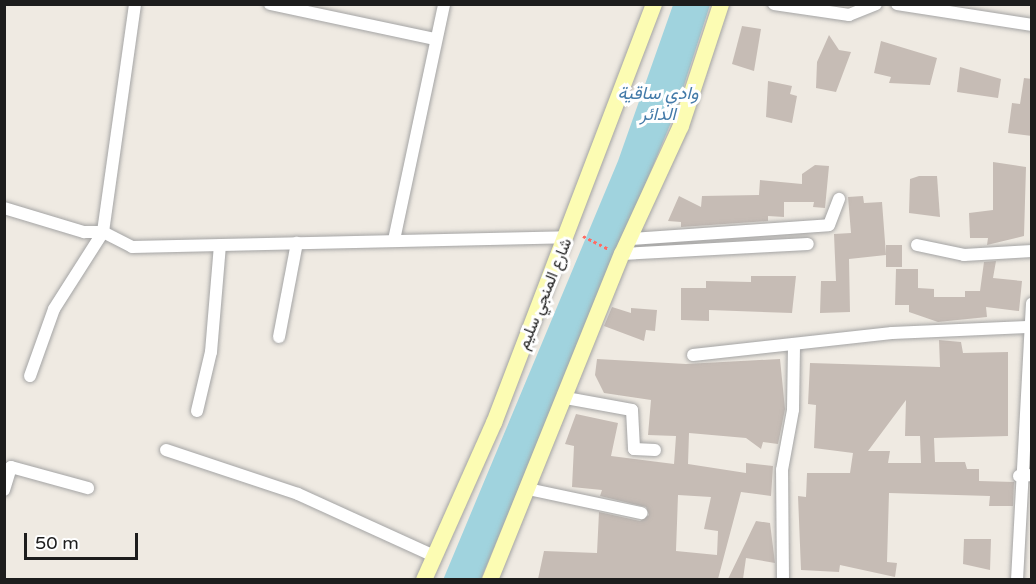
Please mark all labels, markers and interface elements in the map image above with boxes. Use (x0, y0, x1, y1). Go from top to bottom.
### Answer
water label: وادي ساقية الدائر (617, 83, 699, 125)
street label: شارع المنجي سليم (514, 236, 576, 352)
scale bar (27, 521, 141, 559)
text: 50 m (35, 532, 79, 554)

